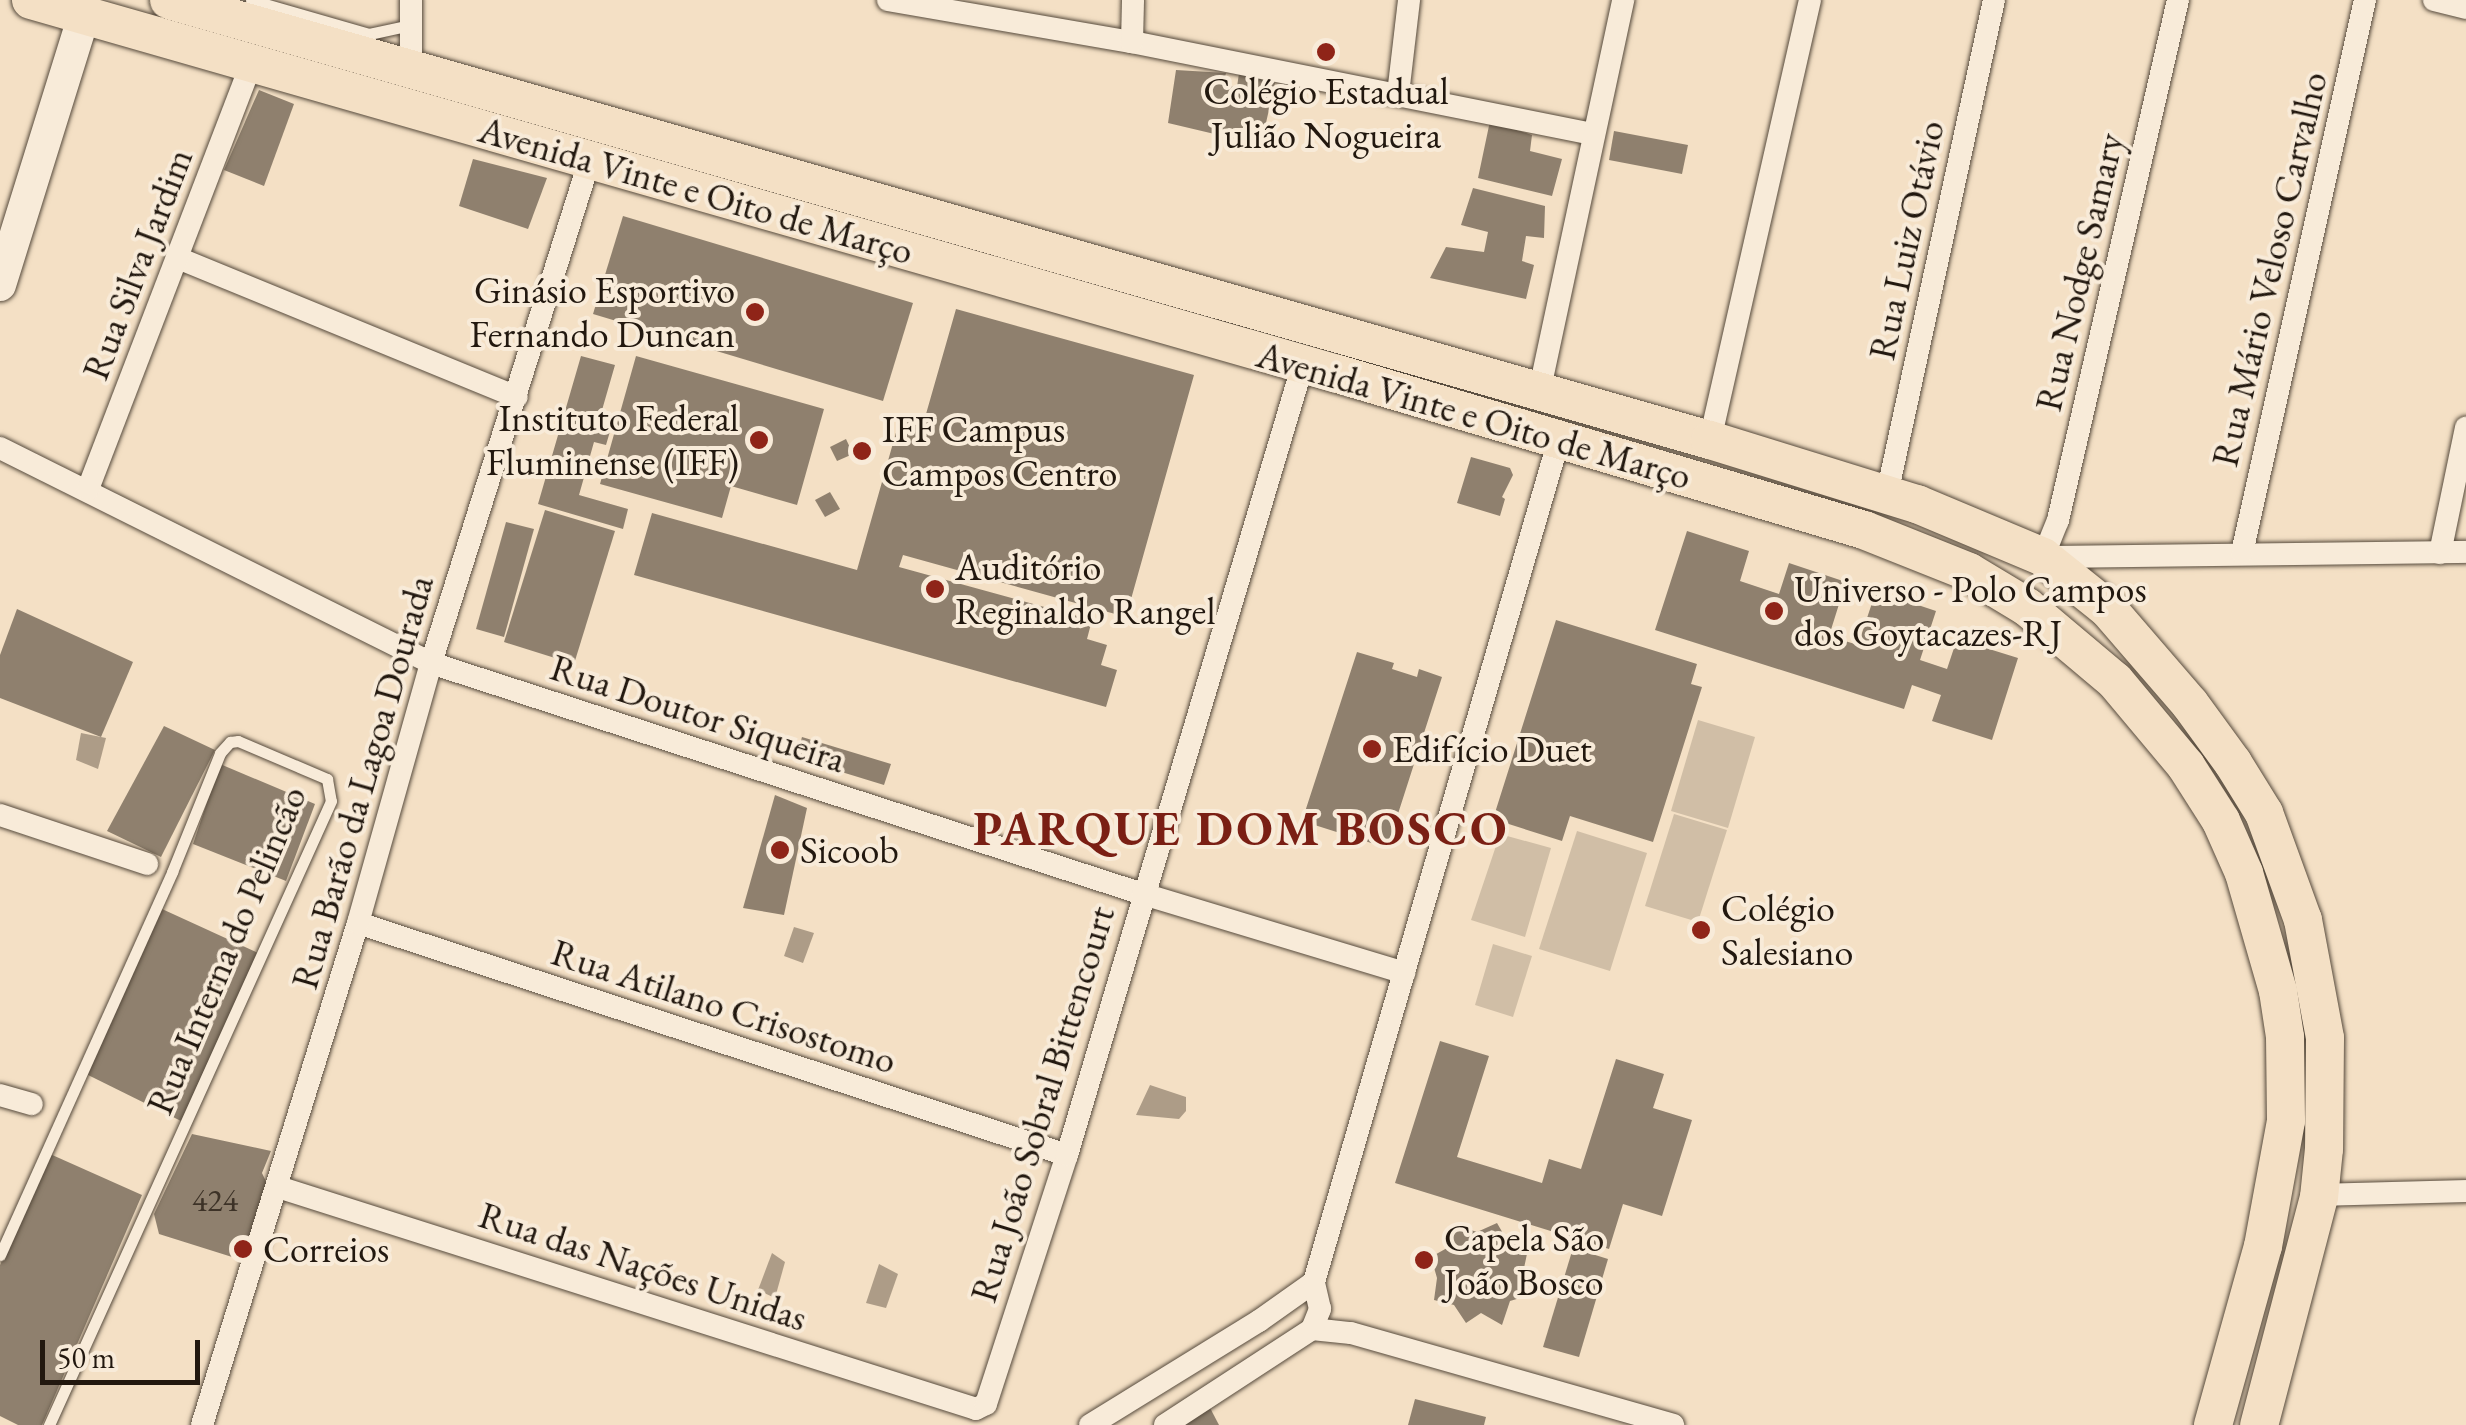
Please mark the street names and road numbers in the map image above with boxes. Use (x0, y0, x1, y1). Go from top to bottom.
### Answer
street label: Rua Mário Veloso Carvalho (2201, 67, 2337, 471)
street label: Avenida Vinte e Oito de Março (474, 106, 918, 274)
street label: Rua Luiz Otávio (1858, 116, 1954, 364)
street label: Rua Nodge Samary (2025, 129, 2133, 415)
street label: Rua Silva Jardim (72, 142, 202, 386)
street label: Avenida Vinte e Oito de Março (1252, 331, 1696, 499)
street label: Rua Barão da Lagoa Dourada (281, 570, 443, 994)
street label: Rua Doutor Siqueira (545, 644, 851, 782)
street label: Rua Interna do Pelincão (136, 779, 316, 1121)
street label: Rua João Sobral Bittencourt (960, 901, 1124, 1307)
street label: Rua Atilano Crisostomo (546, 929, 902, 1083)
street label: Rua das Nações Unidas (473, 1192, 813, 1340)

